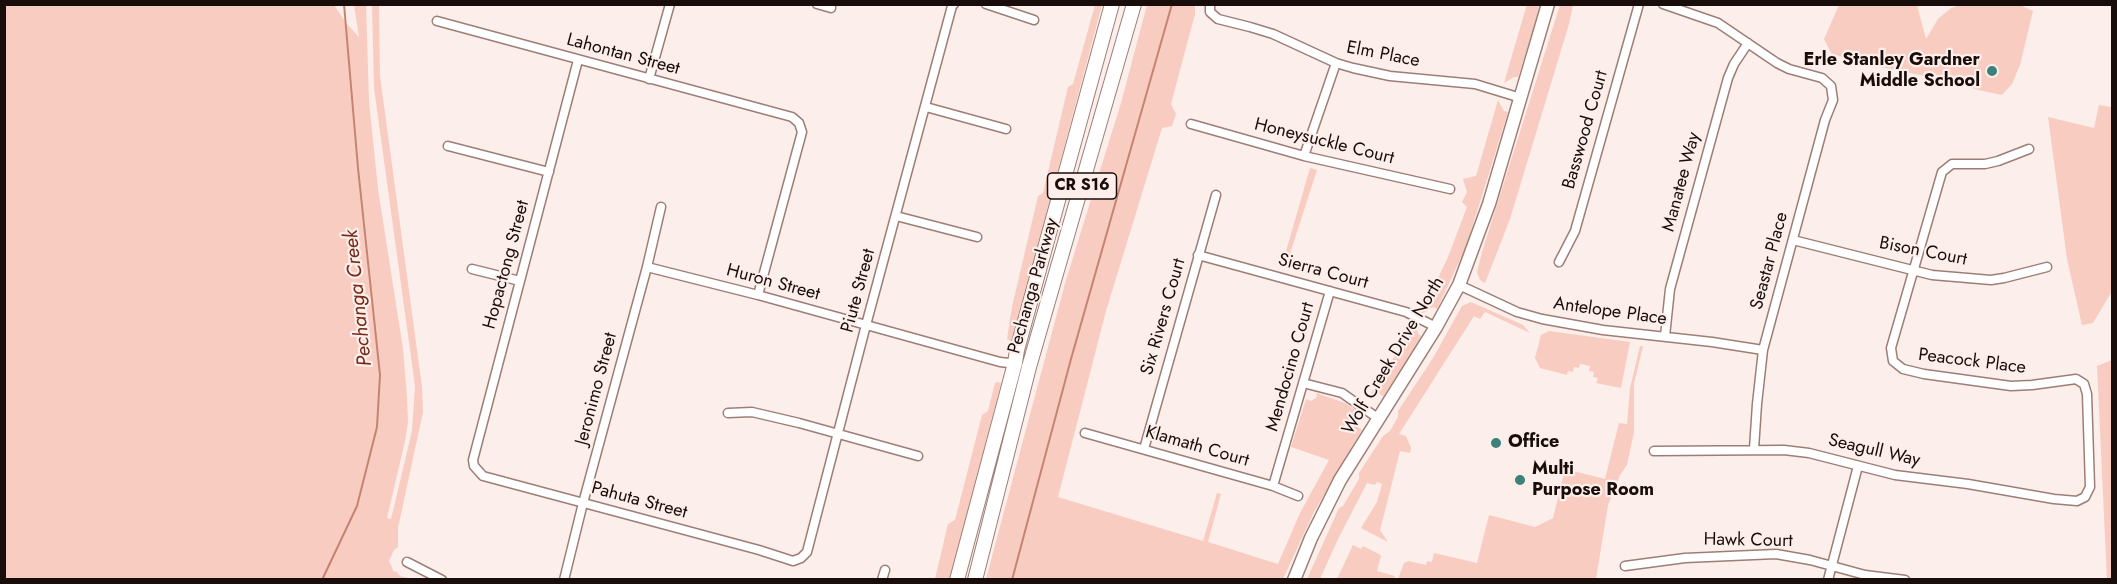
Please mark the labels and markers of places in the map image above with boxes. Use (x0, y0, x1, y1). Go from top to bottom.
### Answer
place label: Erle Stanley Gardner Middle School (1804, 50, 1980, 92)
marker: Erle Stanley Gardner Middle School (1985, 64, 1999, 78)
place label: Office (1508, 432, 1559, 454)
marker: Office (1489, 436, 1503, 450)
place label: Multi Purpose Room (1532, 459, 1654, 502)
marker: Multi Purpose Room (1513, 473, 1527, 487)

